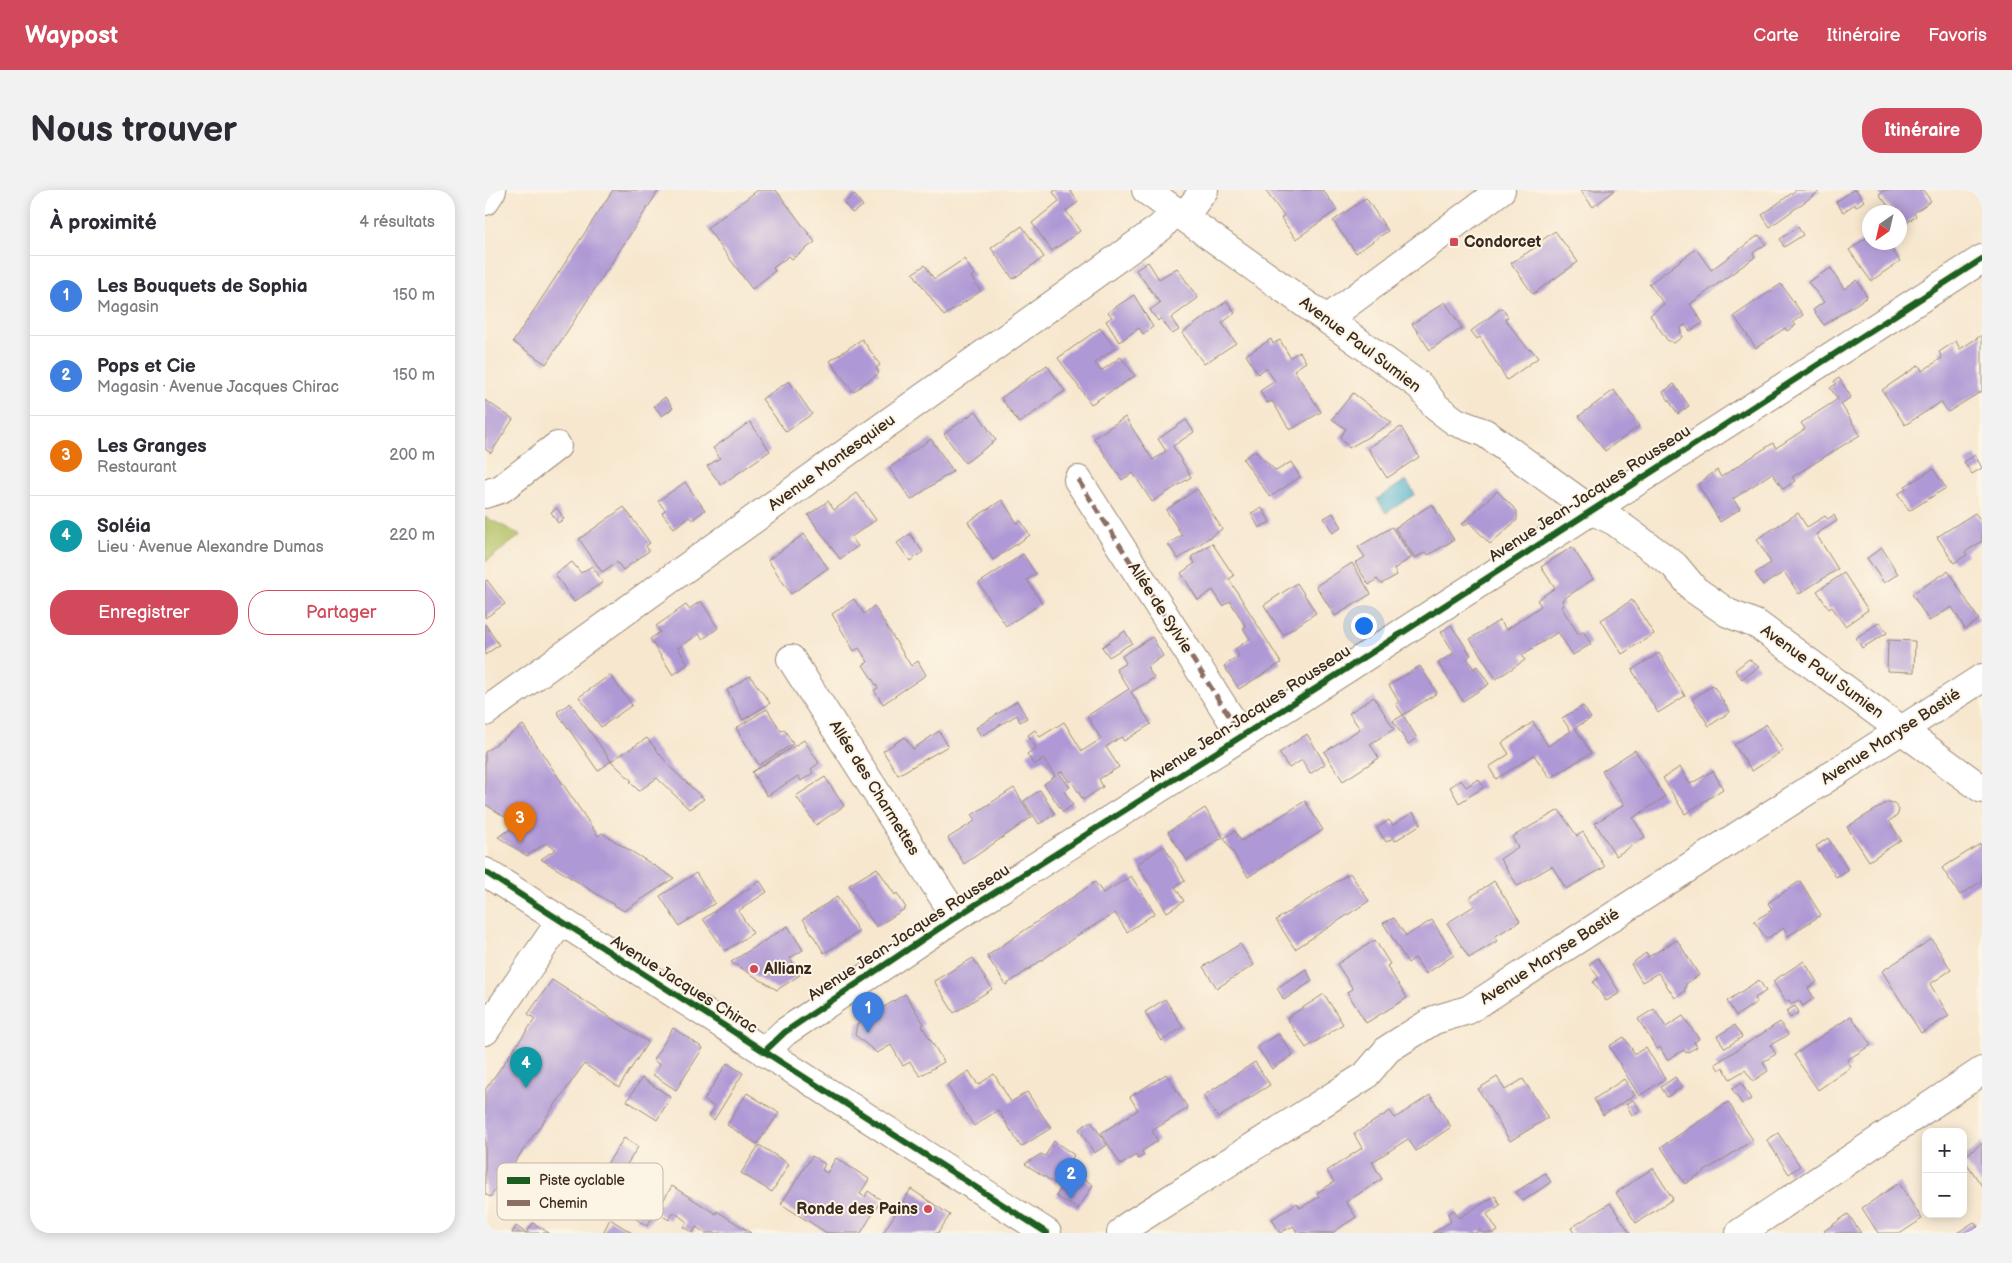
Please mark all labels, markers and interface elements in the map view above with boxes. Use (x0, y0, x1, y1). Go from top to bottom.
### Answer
text: Waypost (25, 21, 118, 50)
text: Carte (1753, 25, 1799, 46)
text: Itinéraire (1827, 25, 1900, 46)
text: Favoris (1928, 25, 1987, 46)
button: Itinéraire (1862, 108, 1982, 153)
text: Nous trouver (30, 109, 237, 152)
north arrow (1862, 205, 1907, 250)
text: À proximité (50, 210, 157, 235)
text: 4 résultats (359, 213, 435, 232)
place label: Condorcet (1464, 233, 1542, 252)
marker: Condorcet (1448, 236, 1460, 248)
text: Les Bouquets de Sophia (97, 275, 308, 298)
text: 1 (63, 286, 69, 305)
text: 150 m (393, 286, 435, 305)
street label: Avenue Paul Sumien (1296, 293, 1424, 397)
text: Magasin (97, 298, 159, 317)
text: Pops et Cie (97, 355, 196, 378)
text: 2 (61, 366, 71, 385)
text: 150 m (393, 366, 435, 385)
text: Magasin · Avenue Jacques Chirac (97, 378, 339, 397)
street label: Avenue Montesquieu (765, 411, 899, 515)
street label: Avenue Jean-Jacques Rousseau (1486, 422, 1694, 566)
text: Les Granges (97, 435, 207, 458)
text: 3 (61, 446, 71, 465)
text: 200 m (389, 446, 435, 465)
text: Restaurant (97, 458, 177, 477)
text: Soléia (97, 515, 151, 538)
text: 4 (61, 526, 71, 545)
text: 220 m (389, 526, 435, 545)
text: Lieu · Avenue Alexandre Dumas (97, 538, 324, 557)
street label: Allée de Sylvie (1124, 559, 1197, 657)
button: Enregistrer (50, 590, 238, 635)
button: Partager (248, 590, 435, 635)
your location (1351, 613, 1377, 639)
street label: Avenue Paul Sumien (1757, 621, 1887, 723)
street label: Avenue Jean-Jacques Rousseau (1146, 642, 1354, 786)
street label: Avenue Maryse Bastié (1818, 685, 1965, 789)
street label: Allée des Charmettes (825, 717, 923, 859)
pin: 3 (504, 802, 536, 843)
street label: Avenue Jean-Jacques Rousseau (805, 861, 1013, 1005)
street label: Avenue Maryse Bastié (1477, 905, 1624, 1009)
street label: Avenue Jacques Chirac (607, 932, 761, 1038)
place label: Allianz (763, 960, 812, 979)
marker: Allianz (748, 963, 760, 975)
pin: 1 (852, 992, 884, 1033)
pin: 4 (510, 1047, 542, 1088)
map controls (1922, 1128, 1967, 1218)
button: + (1922, 1128, 1967, 1173)
pin: 2 (1055, 1158, 1087, 1199)
legend (497, 1163, 663, 1220)
text: Piste cyclable (539, 1172, 625, 1189)
button: − (1922, 1173, 1967, 1218)
text: Chemin (539, 1195, 588, 1212)
place label: Ronde des Pains (796, 1200, 918, 1219)
marker: Ronde des Pains (922, 1203, 934, 1215)

